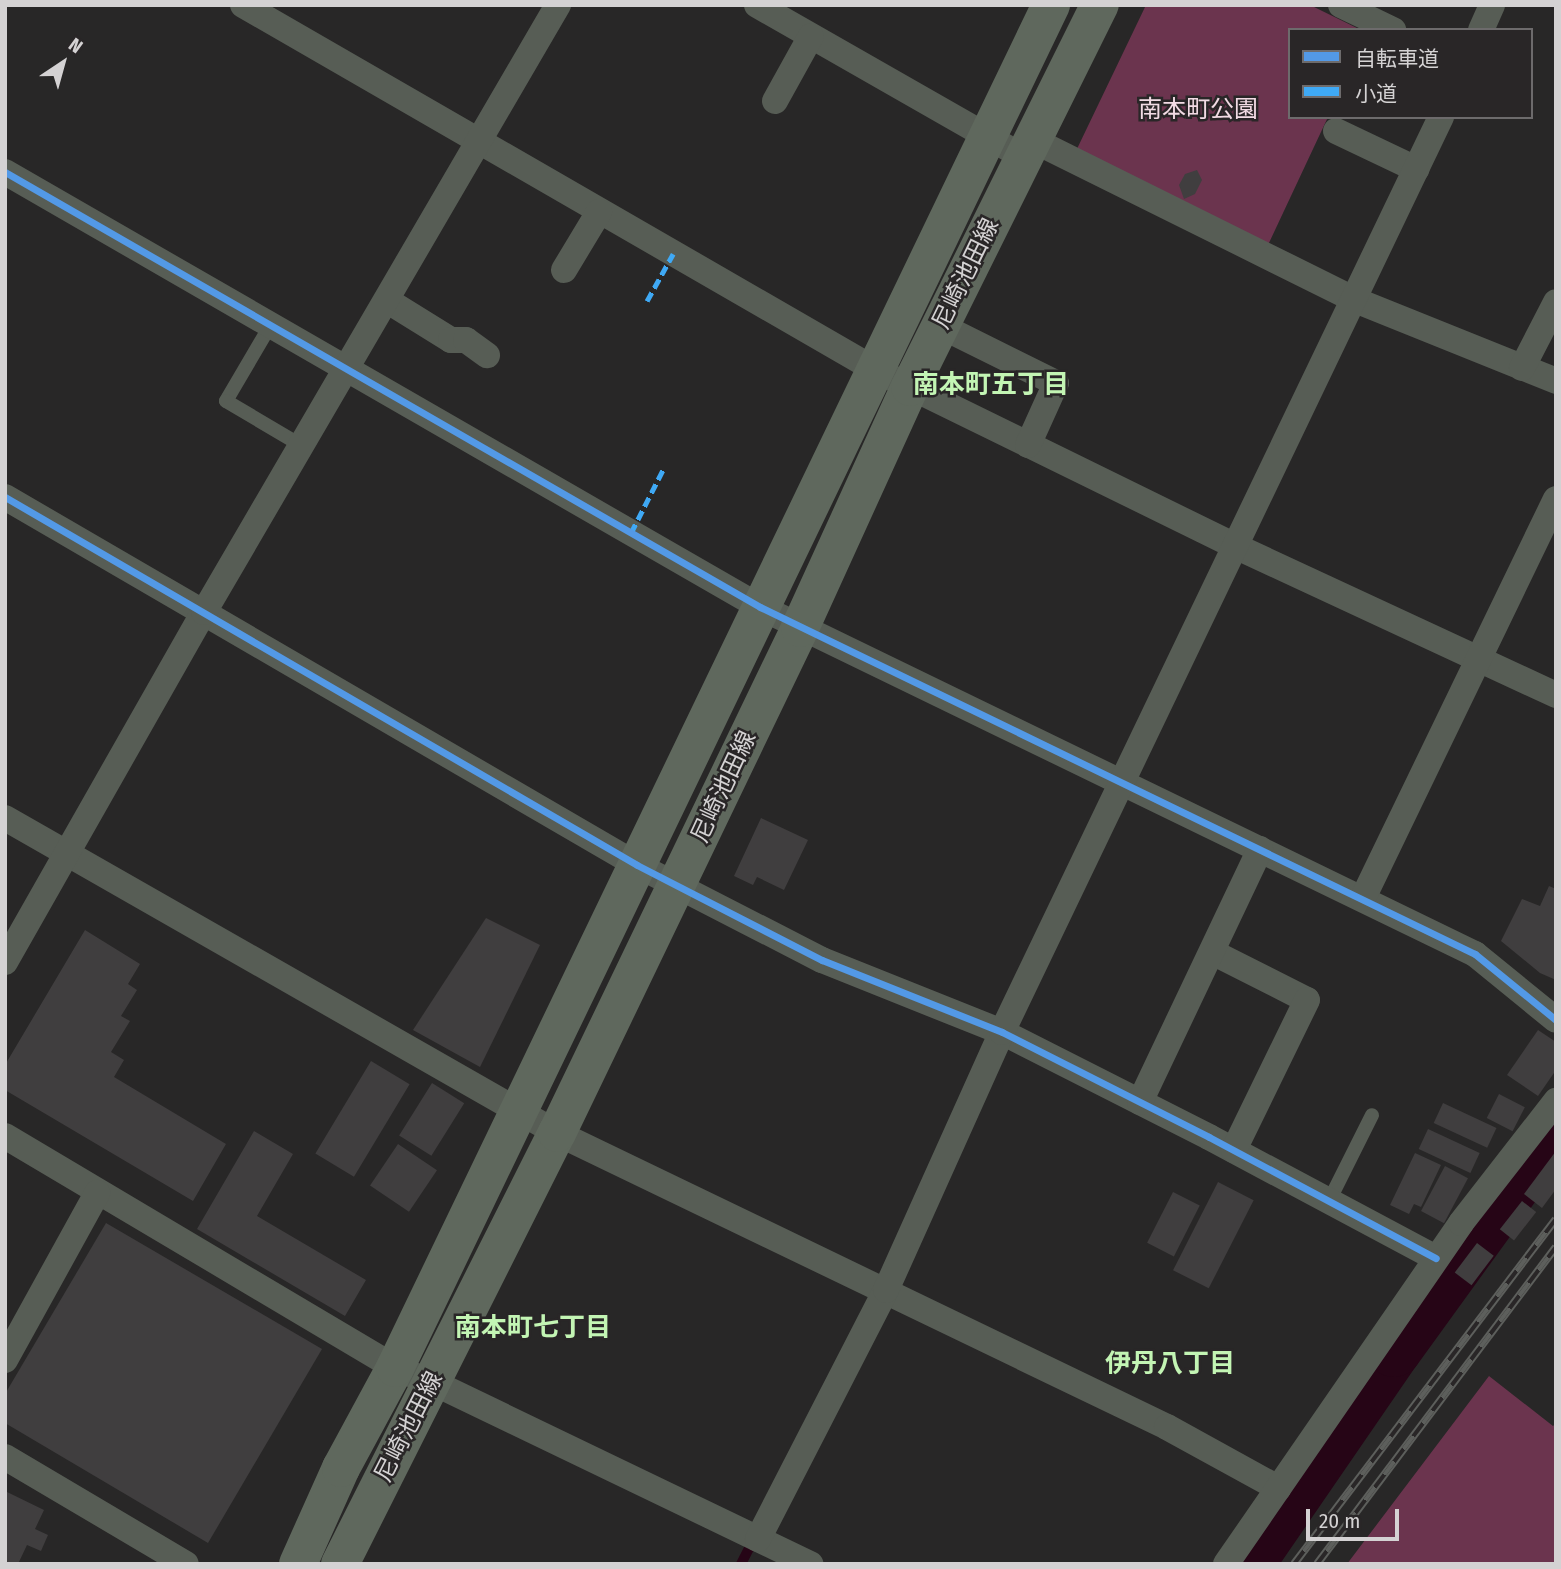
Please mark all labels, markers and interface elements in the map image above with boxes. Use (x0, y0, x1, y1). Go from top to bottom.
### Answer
north arrow (28, 28, 98, 98)
legend (1288, 28, 1533, 119)
text: N (64, 33, 87, 58)
text: 自転車道 (1355, 46, 1439, 72)
text: 小道 (1355, 81, 1397, 107)
park label: 南本町公園 (1138, 96, 1258, 124)
street label: 尼崎池田線 (927, 214, 1005, 334)
district label: 南本町五丁目 (913, 369, 1069, 401)
street label: 尼崎池田線 (686, 727, 762, 847)
district label: 南本町七丁目 (455, 1312, 611, 1344)
district label: 伊丹八丁目 (1105, 1348, 1235, 1380)
street label: 尼崎池田線 (369, 1367, 449, 1487)
scale bar (1309, 1496, 1402, 1540)
text: 20 m (1319, 1508, 1360, 1534)

